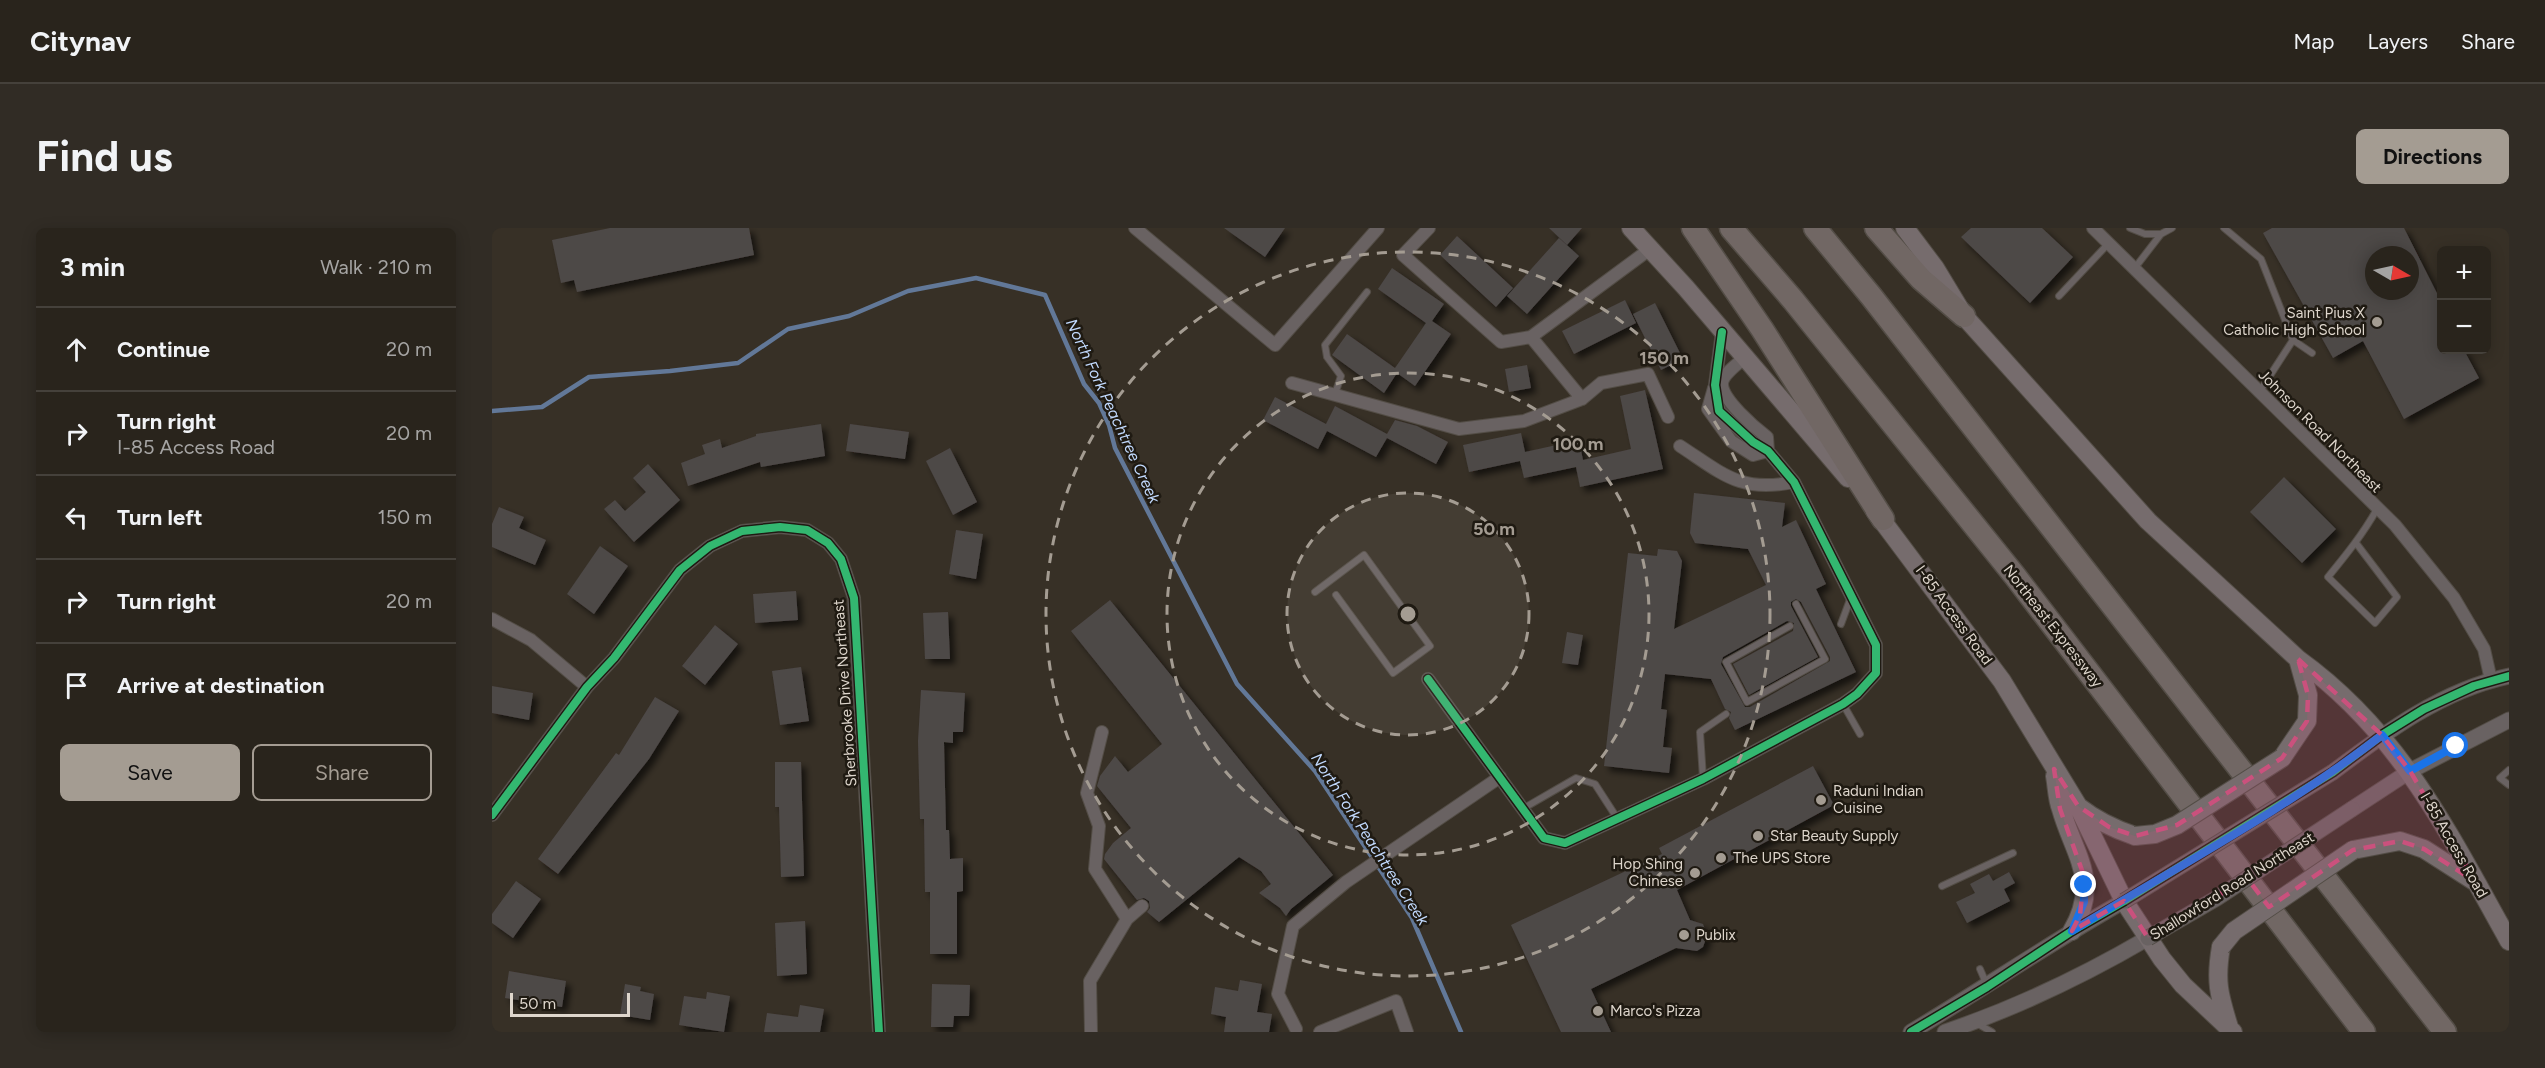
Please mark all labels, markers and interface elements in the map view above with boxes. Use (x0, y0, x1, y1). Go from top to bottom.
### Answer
text: Citynav (30, 24, 131, 58)
text: Map (2294, 29, 2334, 54)
text: Layers (2367, 29, 2428, 54)
text: Share (2461, 29, 2515, 54)
button: Directions (2356, 129, 2509, 184)
text: Find us (36, 131, 173, 182)
north arrow (2365, 246, 2419, 300)
map controls (2437, 246, 2491, 354)
button: + (2437, 246, 2491, 300)
text: 3 min (60, 251, 125, 283)
text: Walk · 210 m (320, 255, 432, 279)
button: − (2437, 300, 2491, 354)
place label: Saint Pius X Catholic High School (2223, 304, 2366, 339)
marker: Saint Pius X Catholic High School (2370, 315, 2384, 329)
water label: North Fork Peachtree Creek (1062, 316, 1165, 507)
icon: ahead (60, 333, 93, 366)
text: Continue (117, 336, 210, 363)
text: 20 m (386, 337, 432, 361)
text: 150 m (1639, 347, 1689, 369)
street label: Johnson Road Northeast (2255, 366, 2386, 497)
text: Turn right (117, 408, 216, 435)
icon: right (60, 417, 93, 450)
text: 20 m (386, 421, 432, 445)
text: 100 m (1553, 433, 1603, 455)
text: I-85 Access Road (117, 435, 275, 459)
icon: left (60, 501, 93, 534)
text: Turn left (117, 504, 203, 531)
text: 150 m (377, 505, 432, 529)
text: 50 m (1473, 518, 1515, 540)
street label: Northeast Expressway (2000, 561, 2107, 691)
street label: I-85 Access Road (1912, 562, 1996, 668)
icon: right (60, 585, 93, 618)
text: Turn right (117, 588, 216, 615)
text: 20 m (386, 589, 432, 613)
street label: Sherbrooke Drive Northeast (829, 599, 861, 787)
centre of rings (1398, 604, 1418, 624)
icon: arrive (60, 669, 93, 702)
text: Arrive at destination (117, 672, 325, 699)
route start (2442, 732, 2468, 758)
button: Save (60, 744, 240, 801)
button: Share (252, 744, 432, 801)
water label: North Fork Peachtree Creek (1307, 749, 1433, 930)
place label: Raduni Indian Cuisine (1833, 782, 1923, 817)
street label: I-85 Access Road (2417, 789, 2491, 901)
marker: Raduni Indian Cuisine (1814, 793, 1828, 807)
place label: Star Beauty Supply (1770, 827, 1899, 845)
street label: Shallowford Road Northeast (2147, 828, 2318, 944)
marker: Star Beauty Supply (1751, 829, 1765, 843)
place label: The UPS Store (1733, 849, 1831, 867)
marker: The UPS Store (1714, 851, 1728, 865)
place label: Hop Shing Chinese (1612, 855, 1683, 890)
marker: Hop Shing Chinese (1688, 866, 1702, 880)
route end (2070, 871, 2096, 897)
place label: Publix (1696, 926, 1736, 944)
marker: Publix (1677, 928, 1691, 942)
scale bar (510, 990, 630, 1018)
text: 50 m (519, 994, 556, 1013)
place label: Marco's Pizza (1610, 1002, 1700, 1020)
marker: Marco's Pizza (1591, 1004, 1605, 1018)

